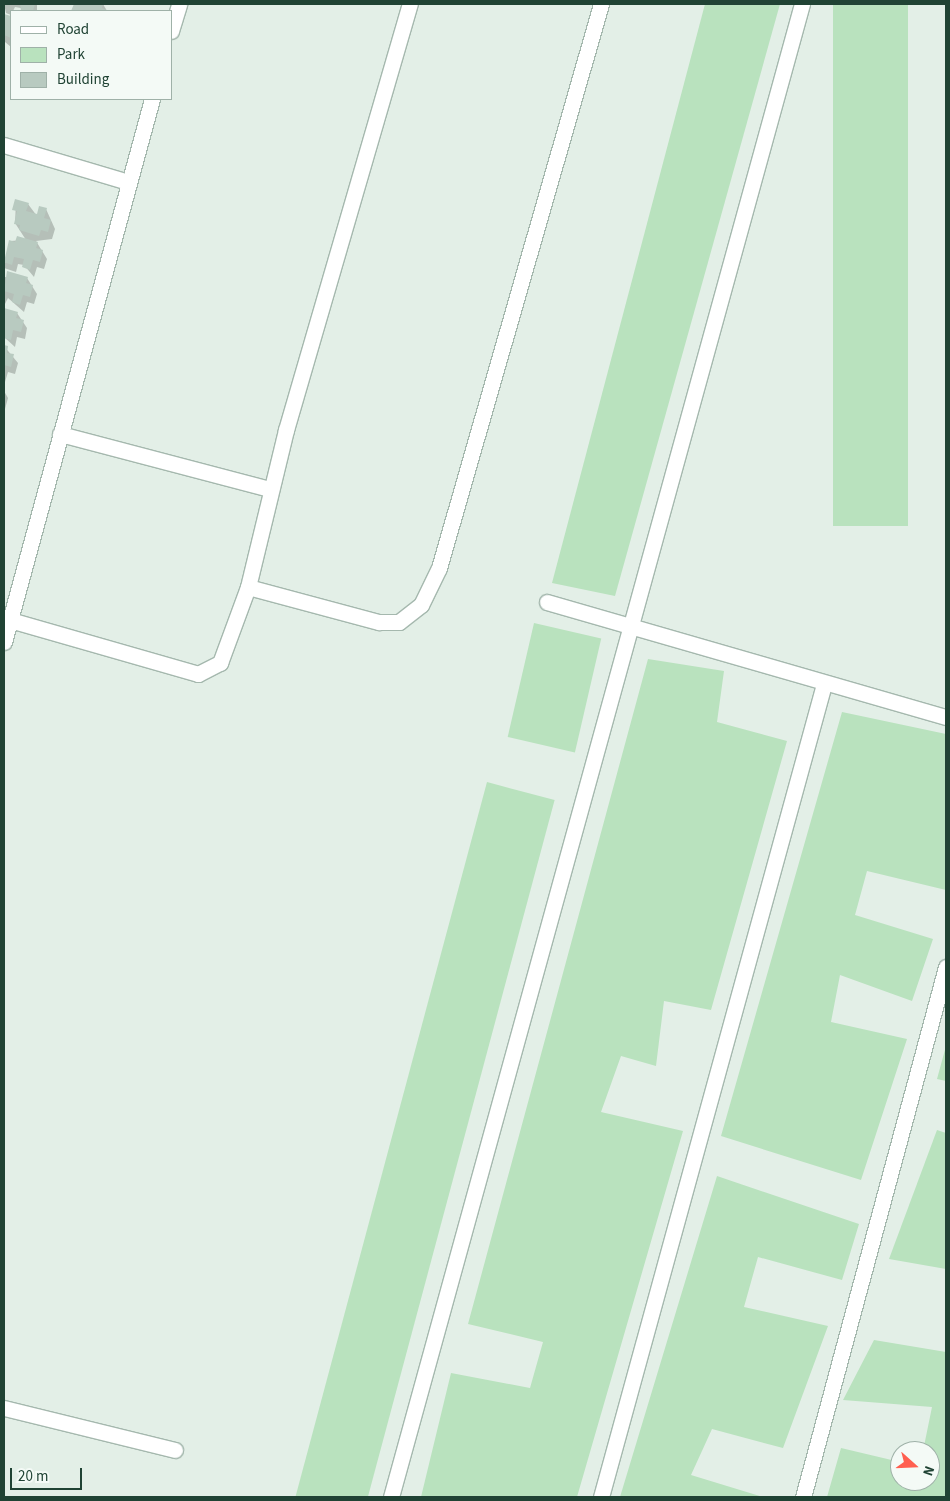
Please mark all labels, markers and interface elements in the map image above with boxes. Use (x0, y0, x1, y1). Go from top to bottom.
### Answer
legend (10, 10, 172, 100)
text: Road (57, 19, 89, 40)
text: Park (57, 44, 85, 65)
text: Building (57, 69, 109, 90)
north arrow (890, 1441, 940, 1491)
scale bar (12, 1458, 85, 1490)
text: N (917, 1463, 939, 1479)
text: 20 m (18, 1466, 48, 1487)

